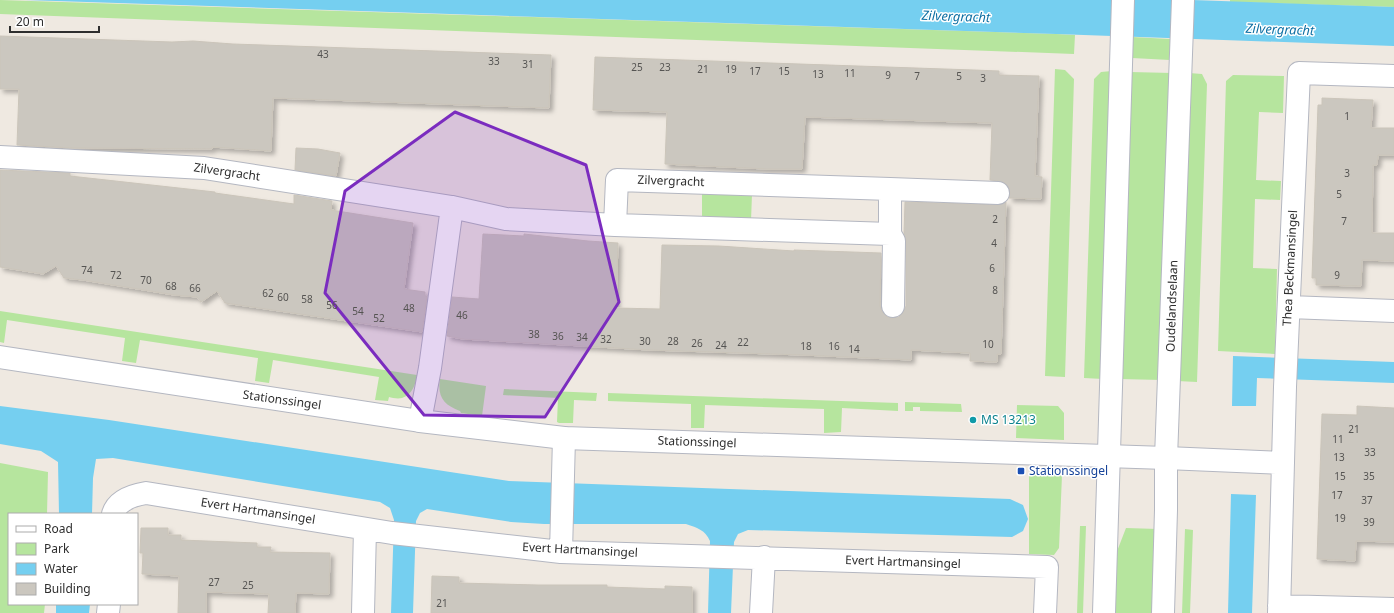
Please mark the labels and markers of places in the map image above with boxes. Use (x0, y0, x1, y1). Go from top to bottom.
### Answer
place label: MS 13213 (981, 411, 1036, 428)
marker: MS 13213 (968, 415, 978, 425)
place label: Stationssingel (1029, 462, 1108, 479)
marker: Stationssingel (1016, 466, 1026, 476)

